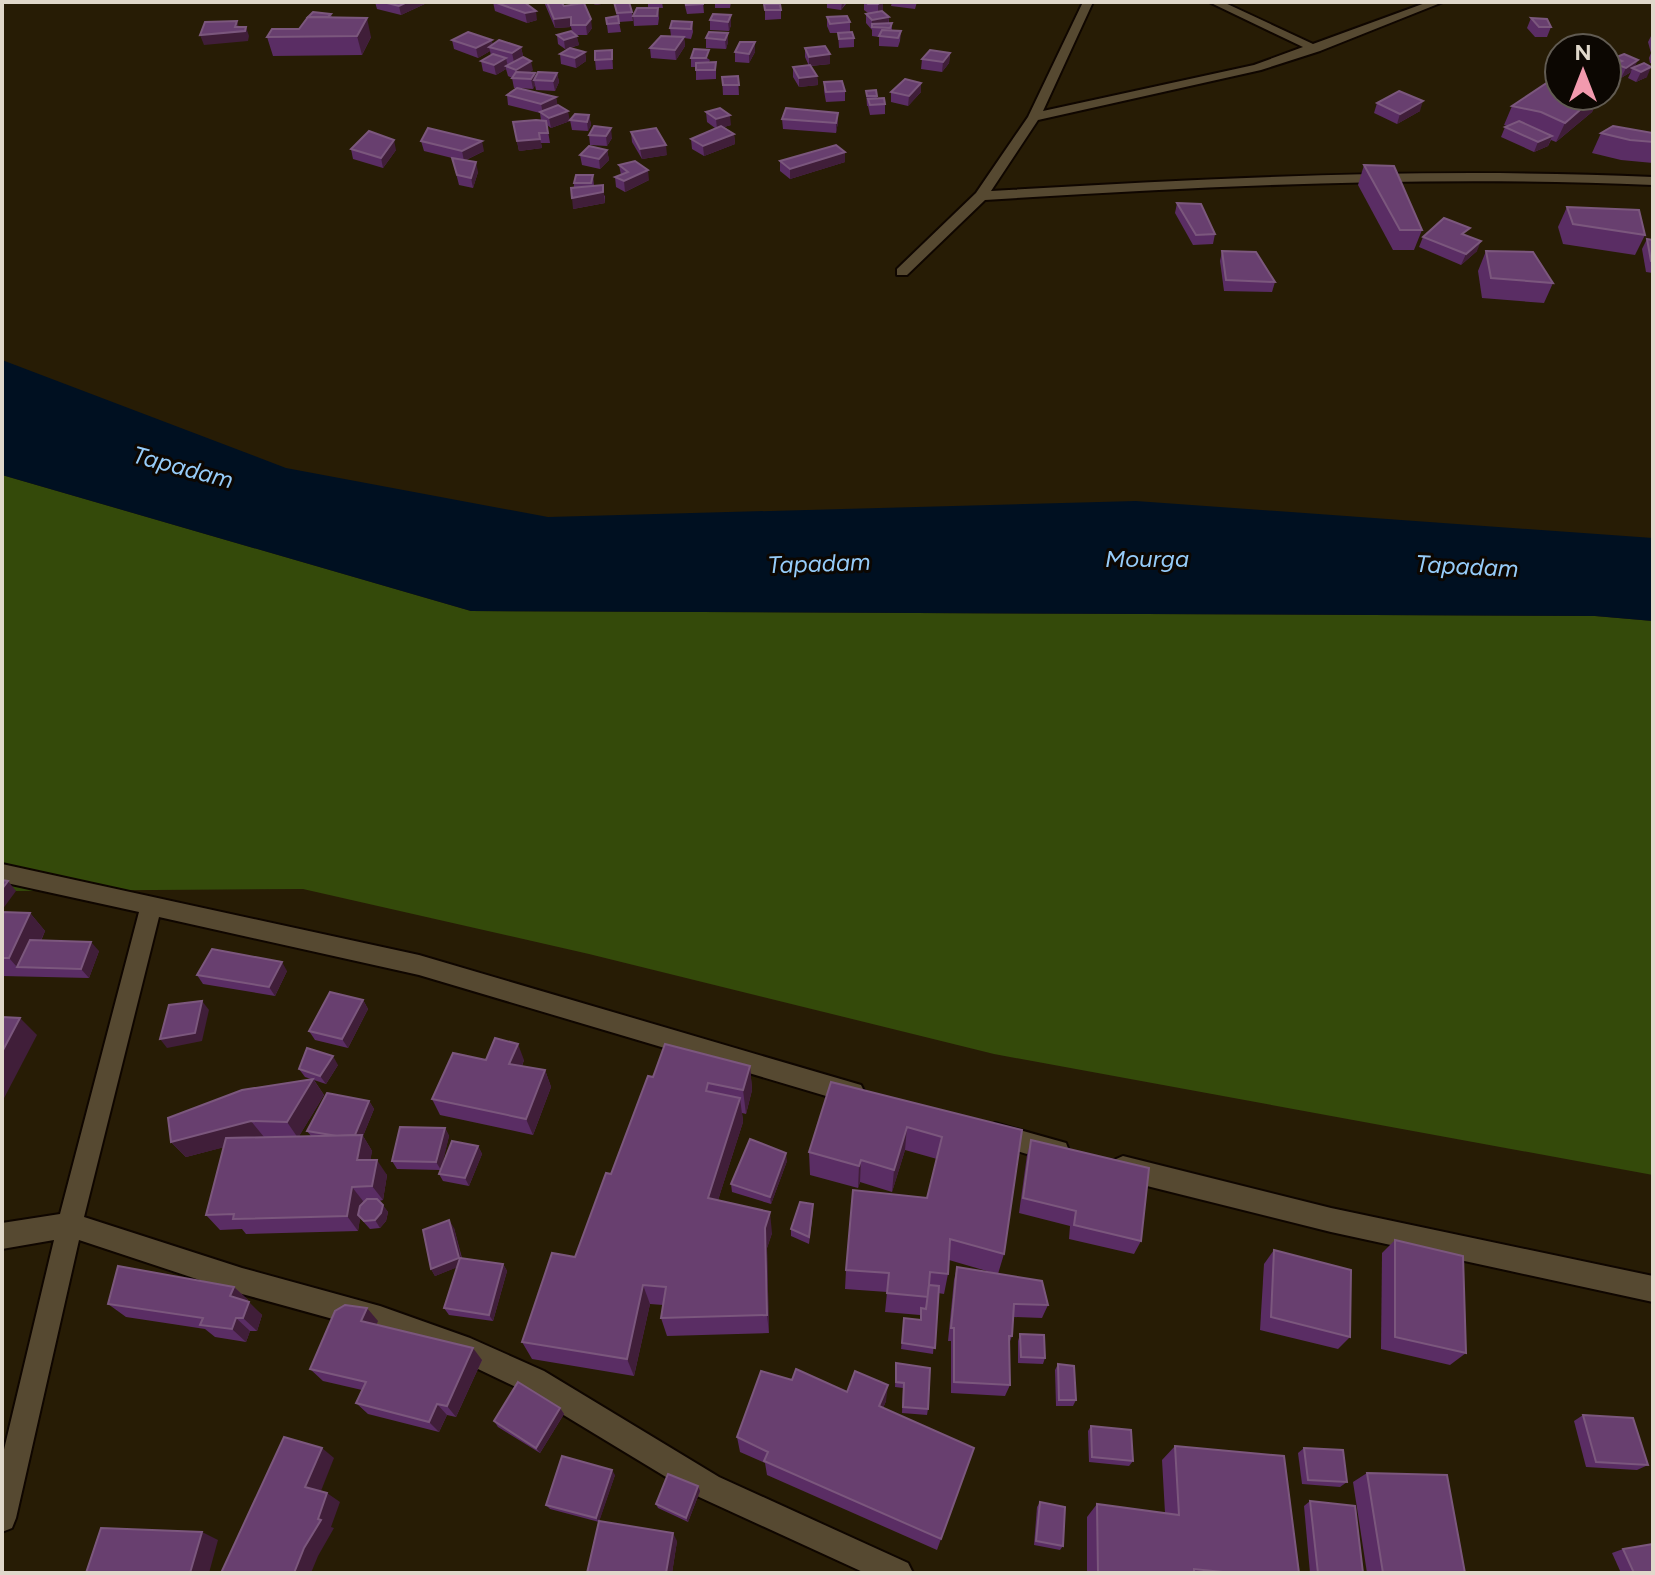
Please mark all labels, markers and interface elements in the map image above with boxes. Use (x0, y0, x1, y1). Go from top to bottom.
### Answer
north arrow (1543, 32, 1623, 112)
text: N (1574, 39, 1592, 66)
water label: Tapadam (130, 440, 236, 494)
water label: Mourga (1105, 544, 1189, 573)
water label: Tapadam (767, 547, 871, 579)
water label: Tapadam (1415, 549, 1519, 583)

